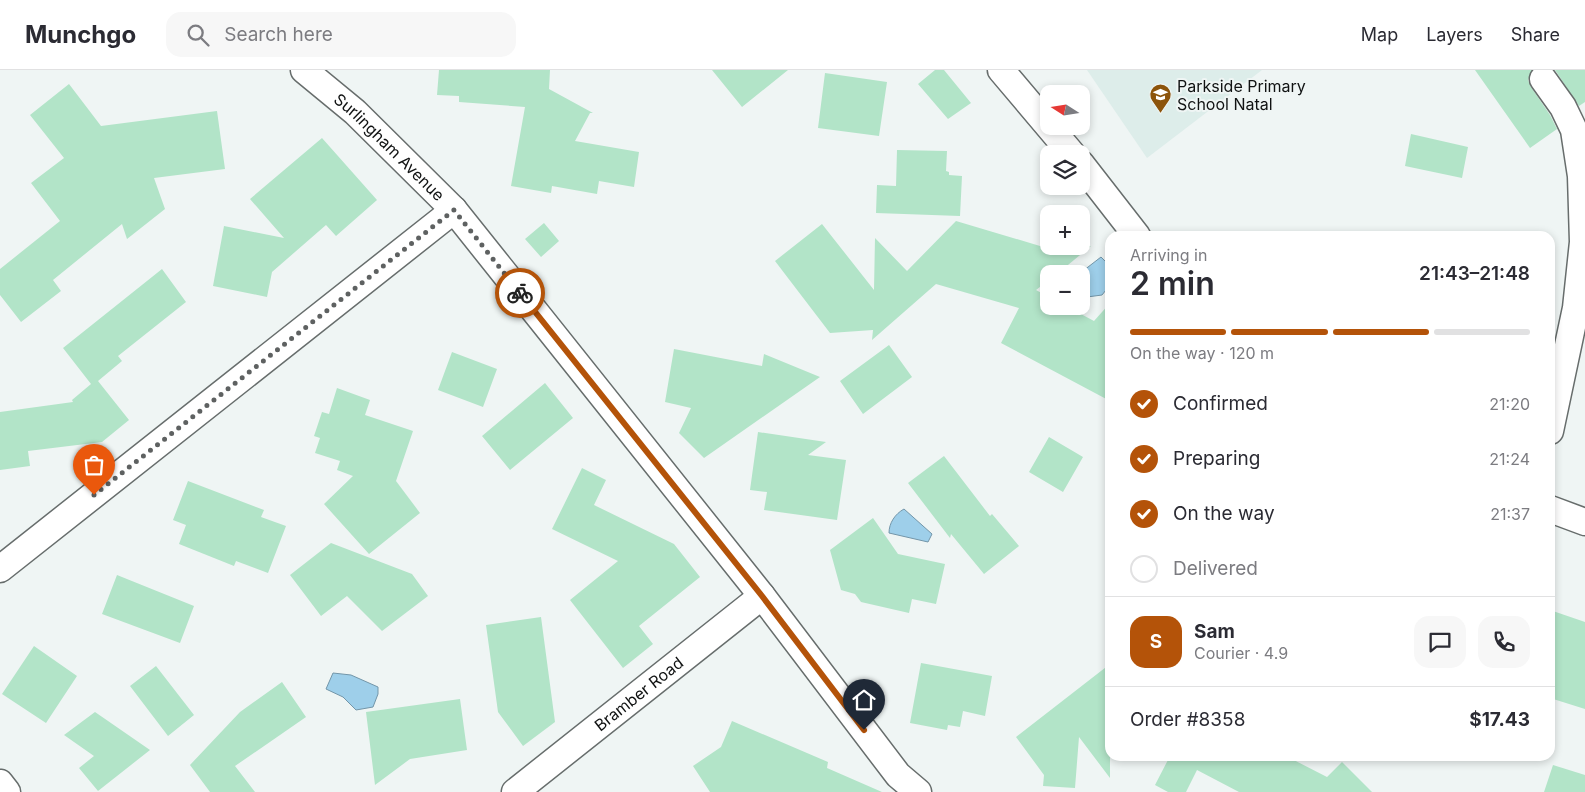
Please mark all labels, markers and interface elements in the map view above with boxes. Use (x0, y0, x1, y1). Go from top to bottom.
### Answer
search box (166, 12, 516, 57)
text: Munchgo (25, 20, 136, 49)
icon: search (184, 21, 212, 49)
text: Search here (224, 23, 333, 46)
text: Map (1361, 24, 1398, 45)
text: Layers (1426, 24, 1483, 45)
text: Share (1511, 24, 1560, 45)
place label: Parkside Primary School Natal (1177, 76, 1306, 114)
school or university icon: Parkside Primary School Natal (1149, 83, 1173, 114)
north arrow (1040, 85, 1090, 135)
map controls (1040, 85, 1090, 315)
street label: Surlingham Avenue (330, 89, 449, 205)
button: layers (1040, 145, 1090, 195)
button: + (1040, 205, 1090, 255)
text: Arriving in (1130, 245, 1207, 265)
text: 21:43–21:48 (1419, 262, 1530, 285)
text: 2 min (1130, 264, 1215, 303)
button: − (1040, 265, 1090, 315)
courier (495, 268, 545, 318)
icon: bike (506, 279, 534, 307)
text: On the way · 120 m (1130, 343, 1274, 363)
icon: check (1130, 390, 1158, 418)
text: Confirmed (1173, 392, 1268, 415)
text: 21:20 (1489, 394, 1530, 414)
pin (73, 444, 115, 495)
icon: check (1130, 445, 1158, 473)
text: Preparing (1173, 447, 1260, 470)
text: 21:24 (1489, 449, 1530, 469)
icon: bag (80, 451, 108, 479)
icon: check (1130, 500, 1158, 528)
text: On the way (1173, 502, 1275, 525)
text: 21:37 (1490, 504, 1530, 524)
text: Delivered (1173, 557, 1258, 580)
button: chat (1414, 616, 1466, 668)
button: phone (1478, 616, 1530, 668)
text: Sam (1194, 620, 1235, 643)
text: S (1150, 630, 1162, 653)
text: Courier · 4.9 (1194, 643, 1288, 663)
street label: Bramber Road (590, 652, 687, 735)
pin (843, 679, 885, 730)
icon: home (850, 686, 878, 714)
text: Order #8358 (1130, 708, 1245, 731)
text: $17.43 (1469, 708, 1530, 731)

